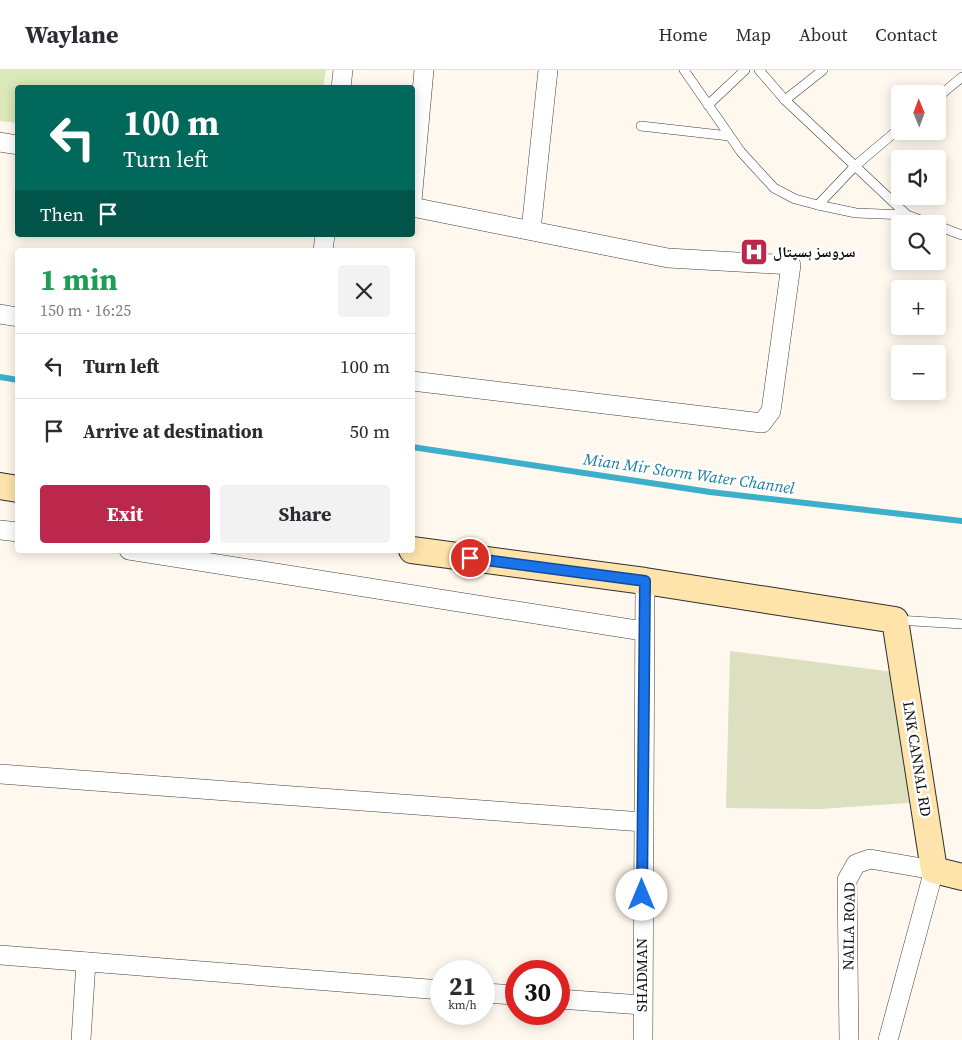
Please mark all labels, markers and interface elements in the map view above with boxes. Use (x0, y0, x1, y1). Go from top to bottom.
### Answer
text: Waylane (25, 18, 119, 51)
text: Home (659, 22, 708, 47)
text: Map (736, 22, 771, 47)
text: About (799, 22, 847, 47)
text: Contact (875, 22, 937, 47)
north arrow (891, 85, 946, 140)
map controls (891, 85, 946, 400)
text: 100 m (123, 99, 219, 147)
icon: left (40, 105, 105, 170)
text: Turn left (123, 144, 208, 174)
button: sound (891, 150, 946, 205)
icon: arrive (94, 200, 122, 228)
text: Then (40, 201, 84, 227)
button: search (891, 215, 946, 270)
hospital icon: سروسز ہسپتال (739, 237, 769, 267)
place label: سروسز ہسپتال (773, 241, 855, 262)
text: 1 min (40, 259, 118, 300)
button: close (338, 265, 390, 317)
button: + (891, 280, 946, 335)
text: 150 m · 16:25 (40, 299, 131, 321)
button: − (891, 345, 946, 400)
icon: left (40, 352, 68, 380)
text: Turn left (83, 353, 159, 379)
text: 100 m (340, 353, 390, 379)
icon: arrive (40, 417, 68, 445)
text: Arrive at destination (83, 418, 263, 444)
text: 50 m (349, 418, 390, 444)
water label: Mian Mir Storm Water Channel (581, 447, 796, 499)
button: Exit (40, 485, 210, 543)
button: Share (220, 485, 390, 543)
pin (449, 537, 491, 579)
icon: arrive (456, 544, 484, 572)
street label: LNK CANNAL RD (898, 700, 937, 818)
position arrow (615, 868, 667, 920)
street label: NAILA ROAD (837, 882, 860, 970)
street label: SHADMAN (631, 938, 652, 1012)
speed limit sign: 30 (505, 960, 570, 1025)
text: 21 (449, 969, 476, 1003)
text: km/h (448, 997, 477, 1013)

